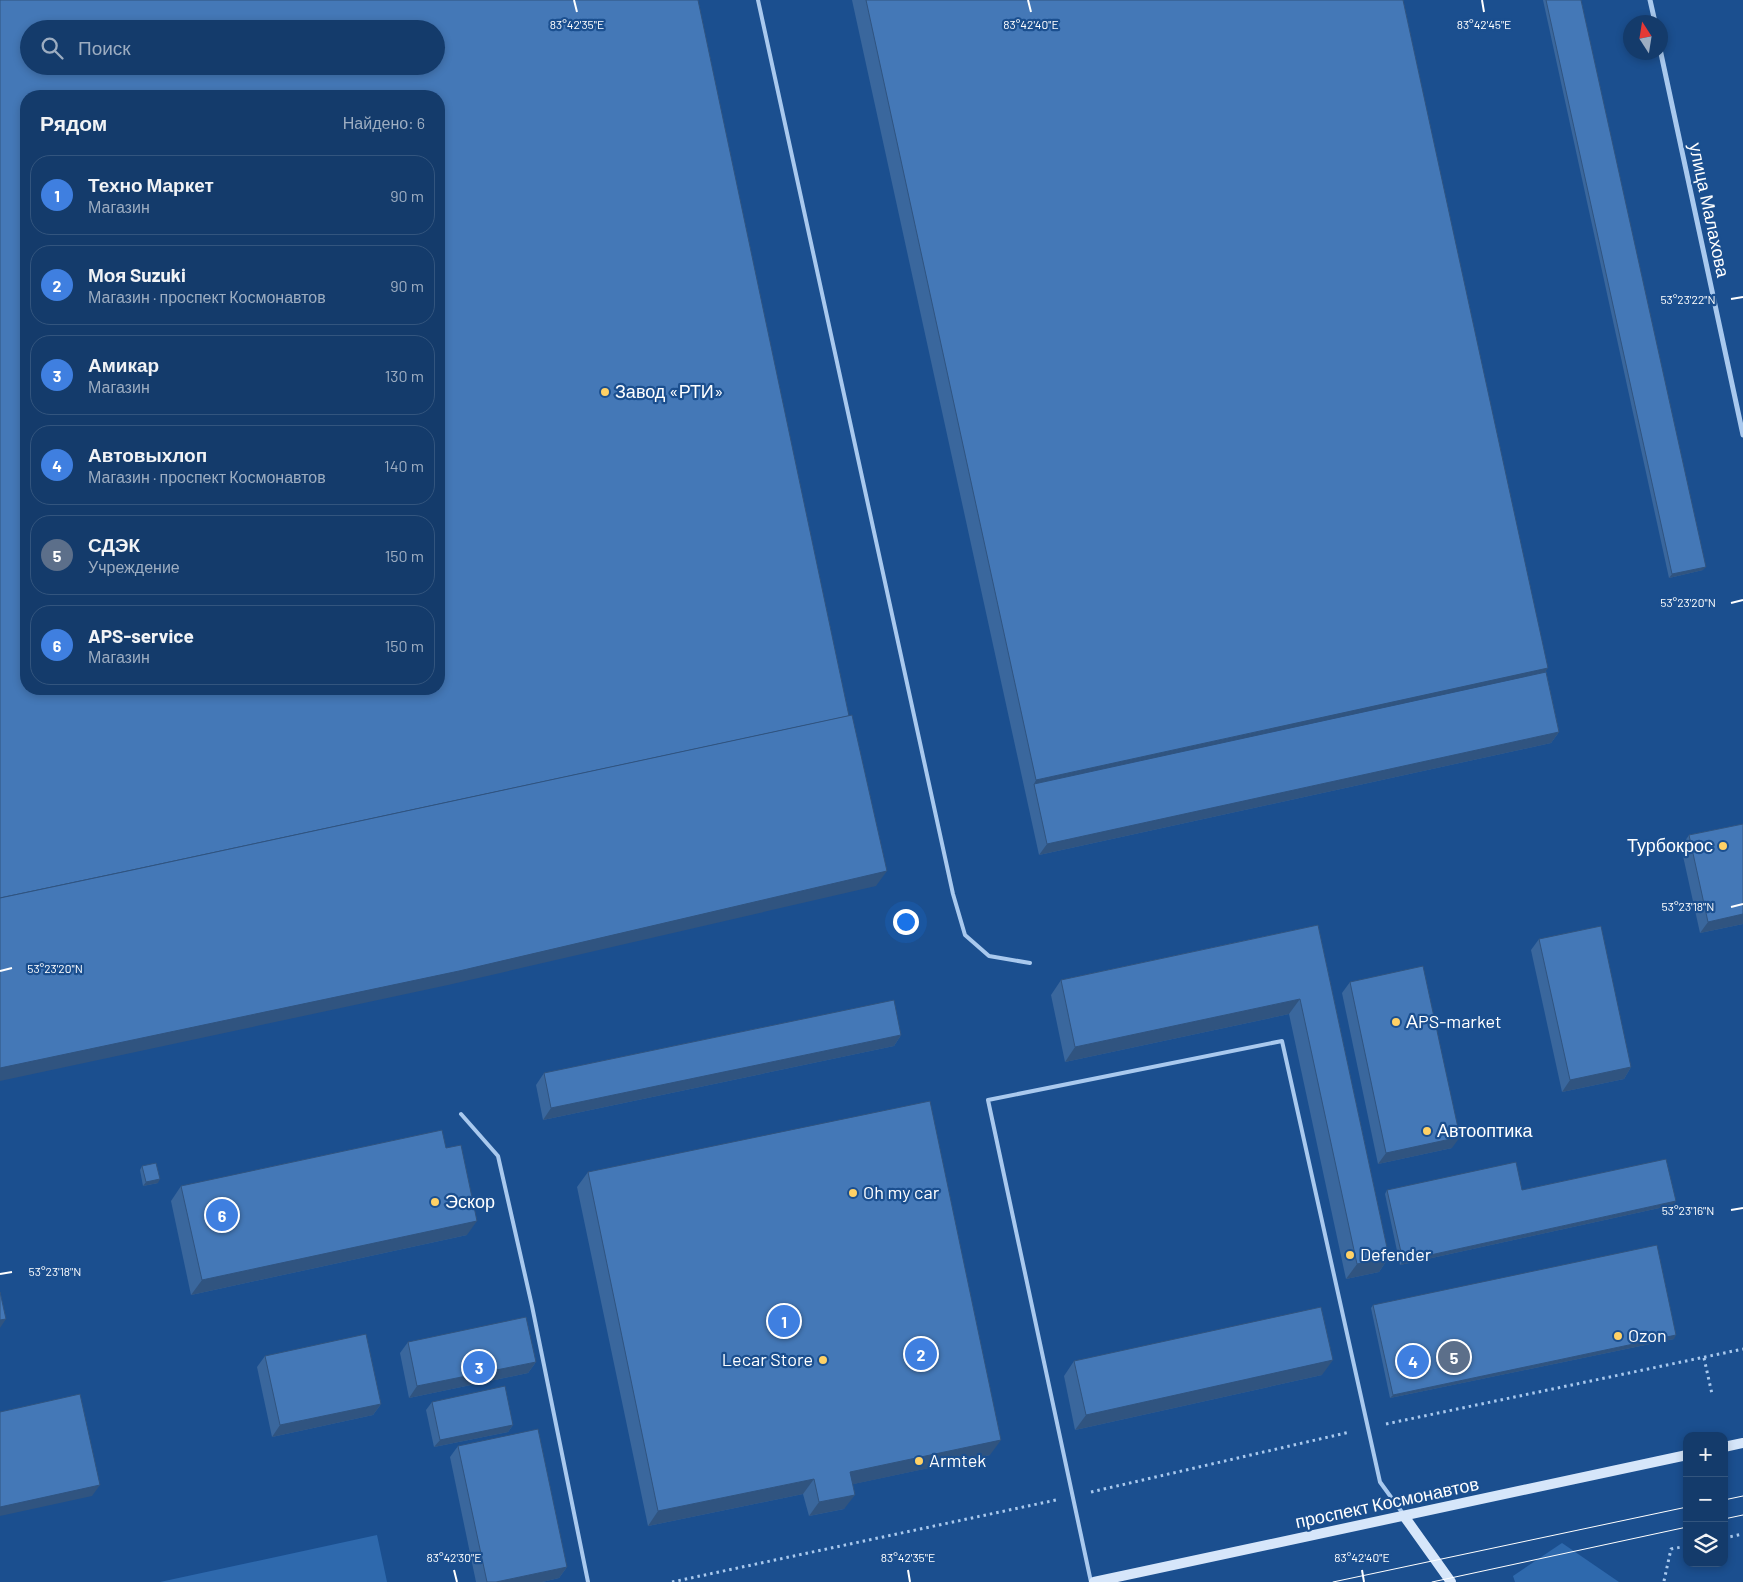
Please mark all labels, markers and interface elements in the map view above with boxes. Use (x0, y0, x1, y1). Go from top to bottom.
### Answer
north arrow (1623, 15, 1668, 60)
text: 83°42'35"E (550, 17, 604, 31)
text: 83°42'40"E (1003, 17, 1059, 31)
text: 83°42'45"E (1457, 17, 1511, 31)
search box (20, 20, 445, 75)
icon: search (38, 34, 66, 62)
text: Поиск (78, 36, 131, 59)
text: Рядом (40, 110, 107, 135)
text: Найдено: 6 (343, 113, 425, 132)
street label: улица Малахова (1685, 141, 1735, 280)
text: Техно Маркет (88, 173, 214, 196)
text: 1 (54, 186, 60, 205)
text: 90 m (390, 186, 424, 205)
text: Магазин (88, 197, 150, 216)
text: Моя Suzuki (88, 263, 186, 286)
text: 2 (53, 276, 61, 295)
text: 90 m (390, 276, 424, 295)
text: Магазин · проспект Космонавтов (88, 287, 326, 306)
text: 53°23'22"N (1660, 292, 1716, 306)
text: Амикар (88, 353, 159, 376)
text: 3 (53, 366, 61, 385)
text: 130 m (385, 366, 424, 385)
text: Магазин (88, 377, 150, 396)
place label: Завод «РТИ» (615, 380, 724, 402)
marker: Завод «РТИ» (599, 386, 611, 398)
text: Автовыхлоп (88, 443, 207, 466)
text: 4 (52, 456, 62, 475)
text: 140 m (384, 456, 424, 475)
text: Магазин · проспект Космонавтов (88, 467, 326, 486)
text: СДЭК (88, 533, 140, 556)
text: 5 (53, 546, 61, 565)
text: 150 m (385, 546, 424, 565)
text: Учреждение (88, 557, 180, 576)
text: 53°23'20"N (1660, 595, 1716, 609)
text: APS-service (88, 624, 194, 647)
text: 6 (53, 636, 61, 655)
text: 150 m (385, 636, 424, 655)
text: Магазин (88, 647, 150, 666)
place label: Турбокрос (1627, 834, 1713, 856)
marker: Турбокрос (1717, 840, 1729, 852)
text: 53°23'18"N (1662, 899, 1714, 913)
your location (893, 909, 919, 935)
text: 53°23'20"N (27, 961, 83, 975)
place label: АPS-market (1406, 1010, 1502, 1032)
marker: АPS-market (1390, 1016, 1402, 1028)
place label: Автооптика (1437, 1119, 1534, 1141)
marker: Автооптика (1421, 1125, 1433, 1137)
place label: Oh my car (863, 1181, 940, 1203)
marker: Oh my car (847, 1187, 859, 1199)
place label: Эскор (445, 1190, 495, 1212)
pin: 6 (206, 1196, 238, 1234)
marker: Эскор (429, 1196, 441, 1208)
text: 53°23'16"N (1662, 1203, 1714, 1217)
place label: Defender (1360, 1243, 1432, 1265)
marker: Defender (1344, 1249, 1356, 1261)
text: 53°23'18"N (29, 1264, 81, 1278)
pin: 1 (768, 1302, 800, 1340)
place label: Ozon (1628, 1324, 1667, 1346)
marker: Ozon (1612, 1330, 1624, 1342)
pin: 2 (905, 1335, 937, 1373)
pin: 5 (1438, 1338, 1470, 1376)
pin: 4 (1397, 1342, 1429, 1380)
pin: 3 (463, 1348, 495, 1386)
place label: Lecar Store (722, 1348, 813, 1370)
marker: Lecar Store (817, 1354, 829, 1366)
map controls (1683, 1432, 1728, 1567)
button: + (1683, 1432, 1728, 1477)
place label: Armtek (929, 1449, 986, 1471)
marker: Armtek (913, 1455, 925, 1467)
street label: проспект Космонавтов (1293, 1472, 1481, 1532)
button: − (1683, 1477, 1728, 1522)
button: layers (1683, 1522, 1728, 1567)
text: 83°42'30"E (426, 1550, 482, 1564)
text: 83°42'35"E (881, 1550, 935, 1564)
text: 83°42'40"E (1334, 1550, 1390, 1564)

